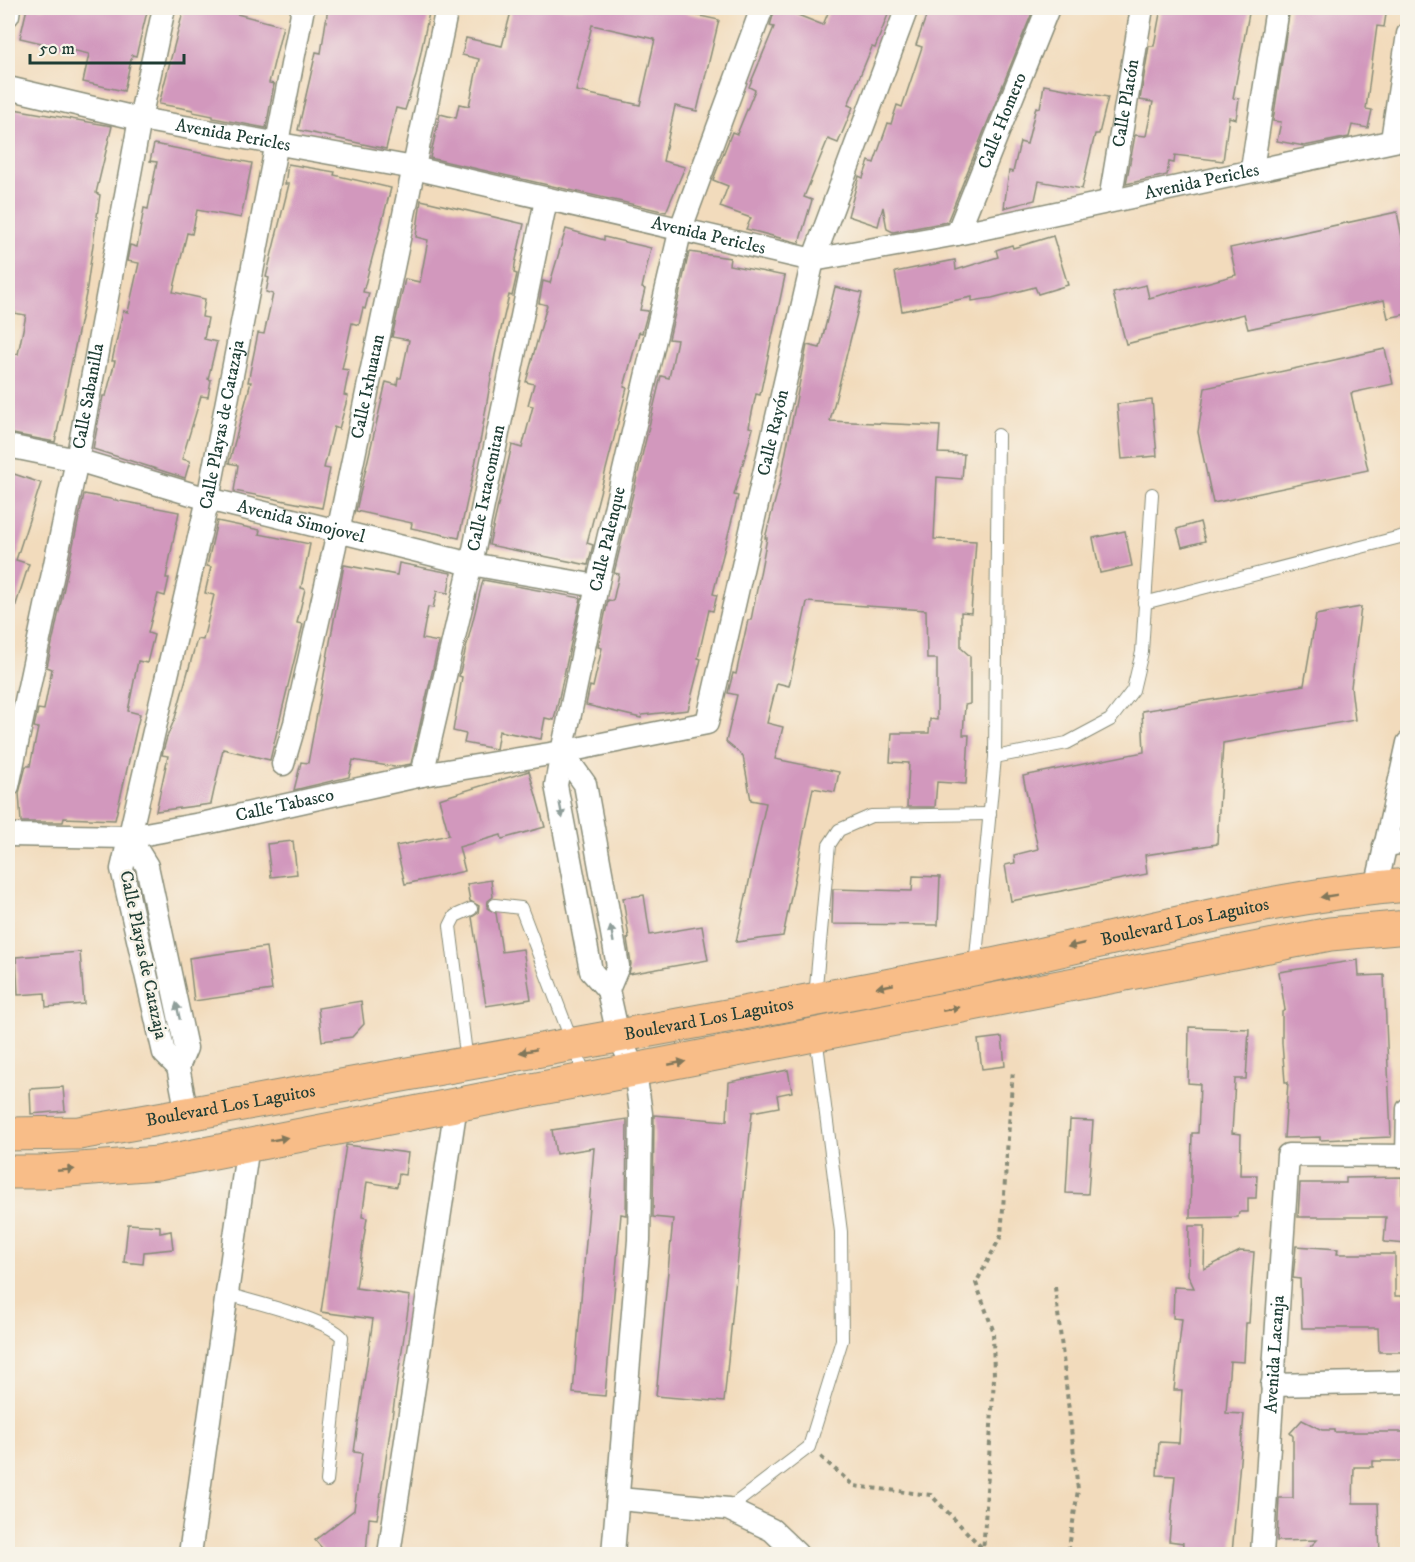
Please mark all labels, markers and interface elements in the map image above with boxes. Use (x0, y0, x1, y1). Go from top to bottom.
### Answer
scale bar (30, 27, 184, 65)
text: 50 m (39, 38, 75, 60)
street label: Calle Platón (1108, 57, 1144, 149)
street label: Calle Homero (973, 69, 1032, 172)
street label: Avenida Pericles (174, 115, 292, 157)
street label: Avenida Pericles (1142, 159, 1261, 205)
street label: Avenida Pericles (649, 212, 768, 260)
street label: Calle Ixhuatan (347, 332, 390, 441)
street label: Calle Playas de Catazaja (195, 338, 250, 512)
street label: Calle Sabanilla (68, 341, 109, 451)
street label: Calle Rayón (753, 387, 794, 478)
street label: Calle Ixtacomitan (463, 422, 511, 554)
street label: Calle Palenque (585, 485, 631, 594)
street label: Avenida Simojovel (235, 496, 368, 549)
street label: Calle Tabasco (234, 784, 336, 827)
one-way arrow (557, 800, 566, 819)
street label: Calle Playas de Catazaja (114, 869, 172, 1042)
one-way arrow (1319, 891, 1338, 900)
street label: Boulevard Los Laguitos (1099, 893, 1271, 951)
one-way arrow (608, 924, 617, 943)
one-way arrow (1066, 941, 1085, 951)
one-way arrow (875, 981, 894, 990)
street label: Boulevard Los Laguitos (622, 993, 795, 1046)
one-way arrow (173, 1001, 182, 1020)
one-way arrow (942, 1004, 961, 1013)
one-way arrow (518, 1047, 537, 1056)
one-way arrow (668, 1058, 687, 1067)
street label: Boulevard Los Laguitos (144, 1080, 317, 1132)
one-way arrow (270, 1134, 289, 1143)
one-way arrow (56, 1165, 75, 1175)
street label: Avenida Lacanja (1260, 1294, 1290, 1414)

